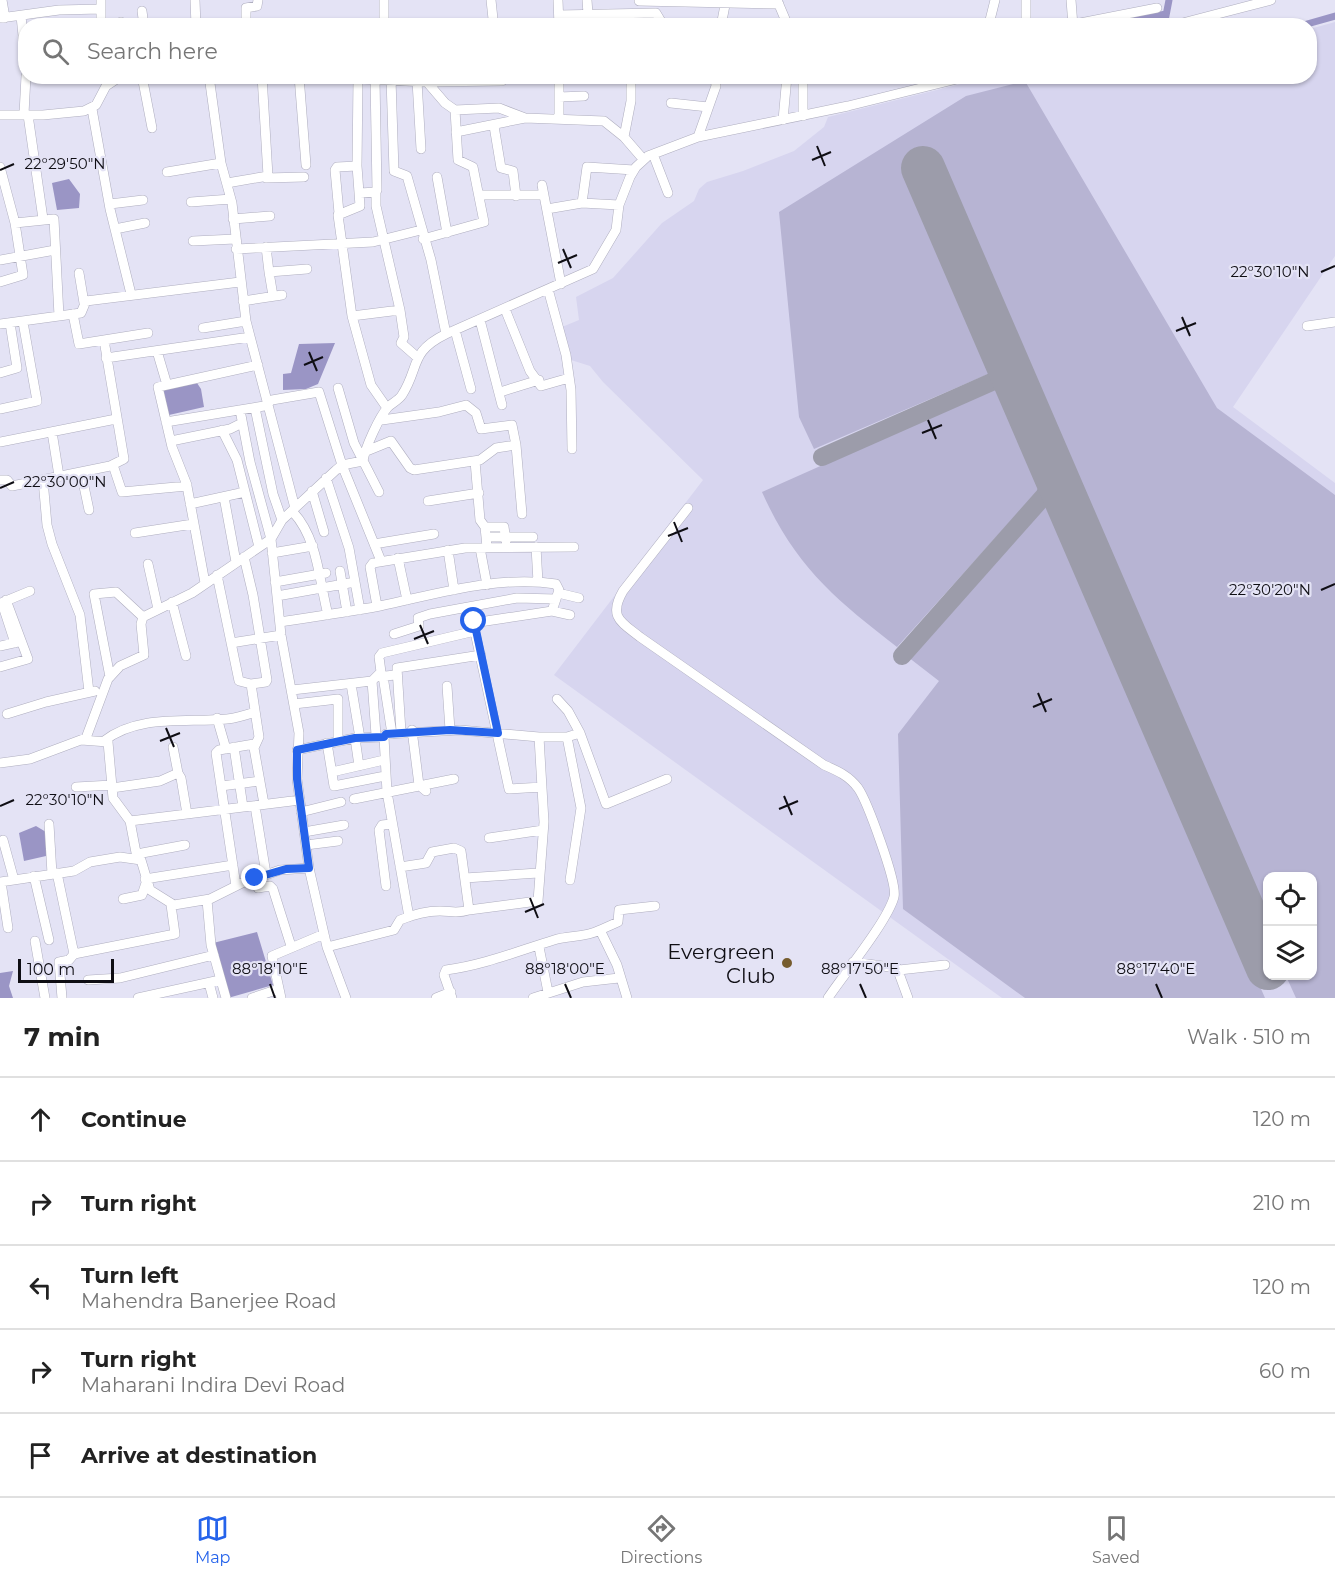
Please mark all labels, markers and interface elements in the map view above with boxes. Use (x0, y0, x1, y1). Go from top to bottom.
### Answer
search box (18, 18, 1317, 84)
icon: search (39, 35, 72, 68)
text: Search here (87, 38, 218, 65)
text: 22°29'50"N (24, 154, 106, 173)
text: 22°30'10"N (1230, 262, 1310, 281)
text: 22°30'00"N (24, 472, 107, 491)
text: 22°30'20"N (1229, 580, 1311, 599)
route start (460, 607, 486, 633)
text: 22°30'10"N (25, 790, 105, 809)
route end (241, 864, 267, 890)
map controls (1263, 872, 1317, 980)
button: locate (1263, 872, 1317, 926)
button: layers (1263, 926, 1317, 980)
place label: Evergreen Club (667, 939, 775, 988)
scale bar (18, 956, 114, 983)
marker: Evergreen Club (780, 956, 794, 970)
text: 88°18'10"E (232, 959, 308, 978)
text: 88°18'00"E (525, 959, 605, 978)
text: 88°17'50"E (821, 959, 899, 978)
text: 88°17'40"E (1117, 959, 1195, 978)
text: 100 m (27, 960, 75, 979)
text: 7 min (24, 1021, 101, 1053)
text: Walk · 510 m (1187, 1025, 1311, 1049)
icon: ahead (24, 1103, 57, 1136)
text: Continue (81, 1106, 187, 1133)
text: 120 m (1253, 1107, 1311, 1131)
icon: right (24, 1187, 57, 1220)
text: Turn right (81, 1190, 196, 1217)
text: 210 m (1253, 1191, 1311, 1215)
text: Turn left (81, 1262, 179, 1289)
icon: left (24, 1271, 57, 1304)
text: 120 m (1253, 1275, 1311, 1299)
text: Mahendra Banerjee Road (81, 1289, 337, 1313)
text: Turn right (81, 1346, 196, 1373)
icon: right (24, 1355, 57, 1388)
text: 60 m (1259, 1359, 1311, 1383)
text: Maharani Indira Devi Road (81, 1373, 345, 1397)
icon: arrive (24, 1439, 57, 1472)
text: Arrive at destination (81, 1442, 317, 1469)
tab: Map (195, 1512, 230, 1567)
tab: Directions (620, 1512, 702, 1567)
tab: Saved (1092, 1512, 1140, 1567)

